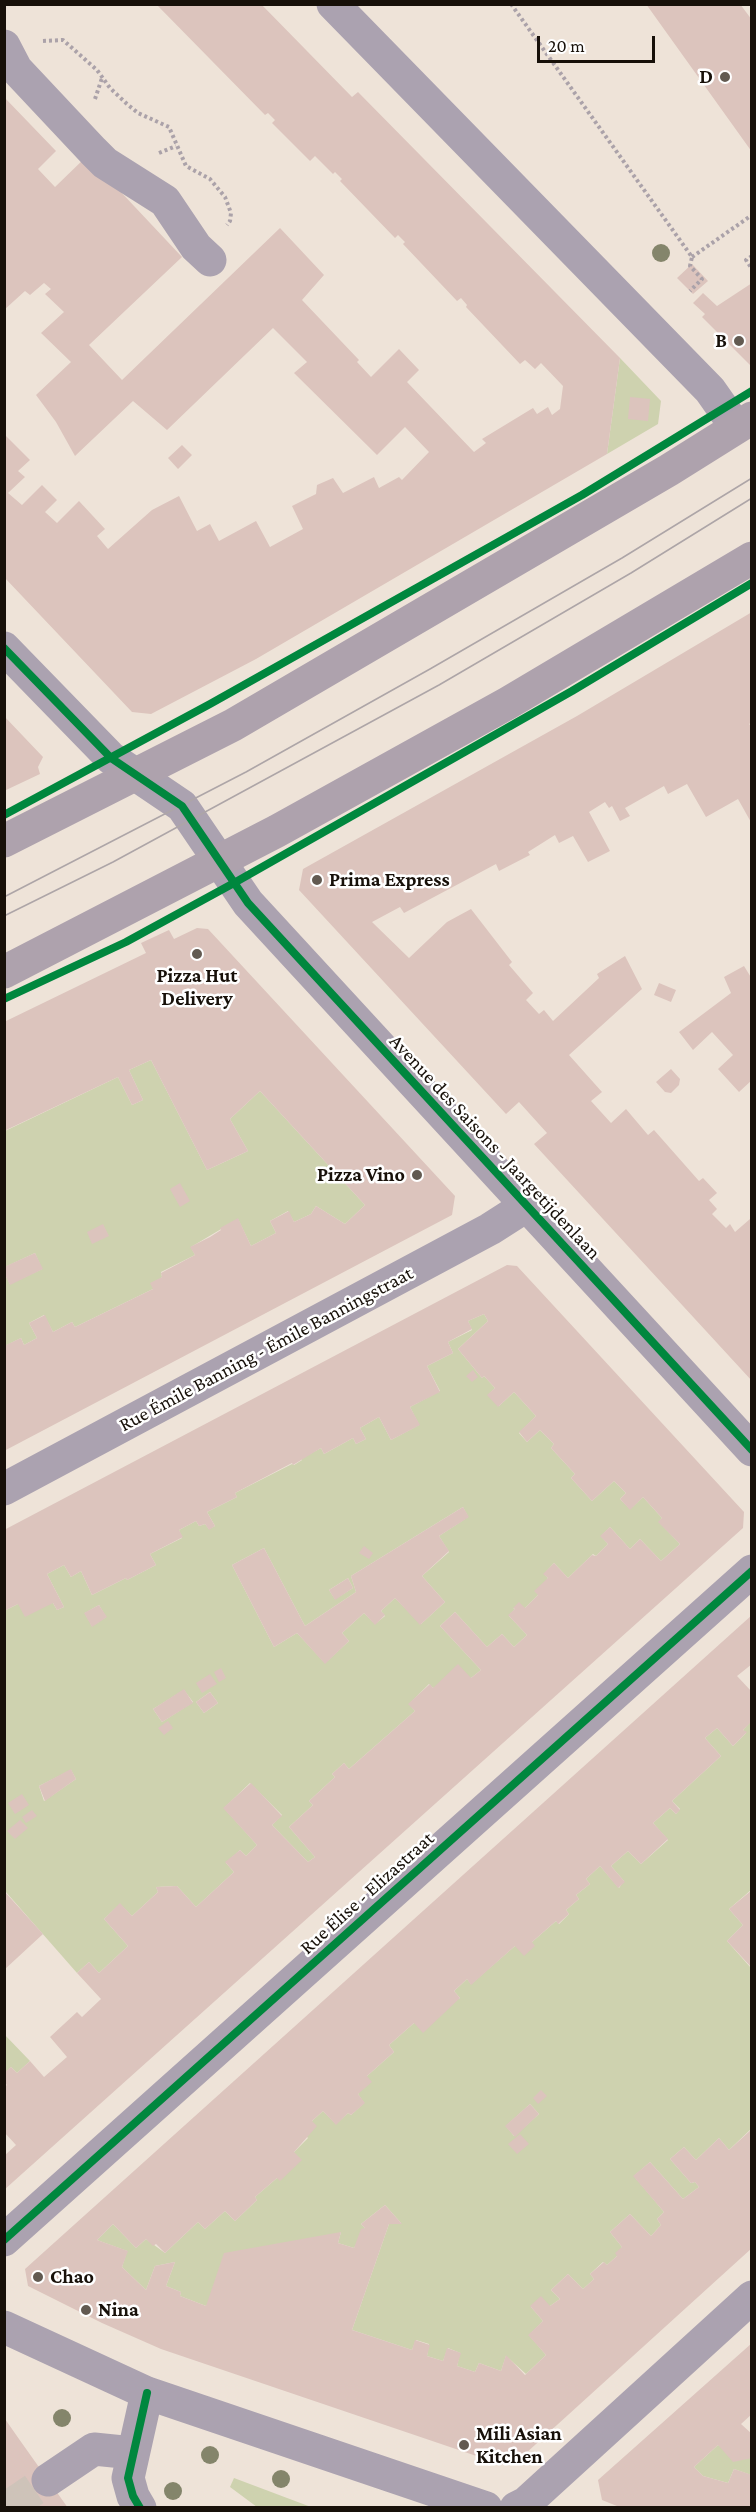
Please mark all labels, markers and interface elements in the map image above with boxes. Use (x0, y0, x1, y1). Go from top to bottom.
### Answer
scale bar (540, 24, 658, 62)
text: 20 m (548, 36, 585, 56)
place label: D (699, 65, 713, 89)
marker: D (718, 70, 732, 84)
place label: B (715, 329, 727, 353)
marker: B (732, 334, 746, 348)
place label: Prima Express (329, 868, 450, 892)
marker: Prima Express (310, 873, 324, 887)
marker: Pizza Hut Delivery (190, 947, 204, 961)
place label: Pizza Hut Delivery (156, 964, 238, 1011)
street label: Avenue des Saisons - Jaargetijdenlaan (384, 1029, 606, 1265)
place label: Pizza Vino (317, 1163, 405, 1187)
marker: Pizza Vino (410, 1168, 424, 1182)
street label: Rue Émile Banning - Émile Banningstraat (115, 1261, 417, 1437)
street label: Rue Élise - Elizastraat (295, 1826, 439, 1960)
place label: Chao (50, 2265, 94, 2289)
marker: Chao (31, 2270, 45, 2284)
place label: Nina (98, 2298, 139, 2322)
marker: Nina (79, 2303, 93, 2317)
place label: Mili Asian Kitchen (476, 2422, 562, 2469)
marker: Mili Asian Kitchen (457, 2438, 471, 2452)

